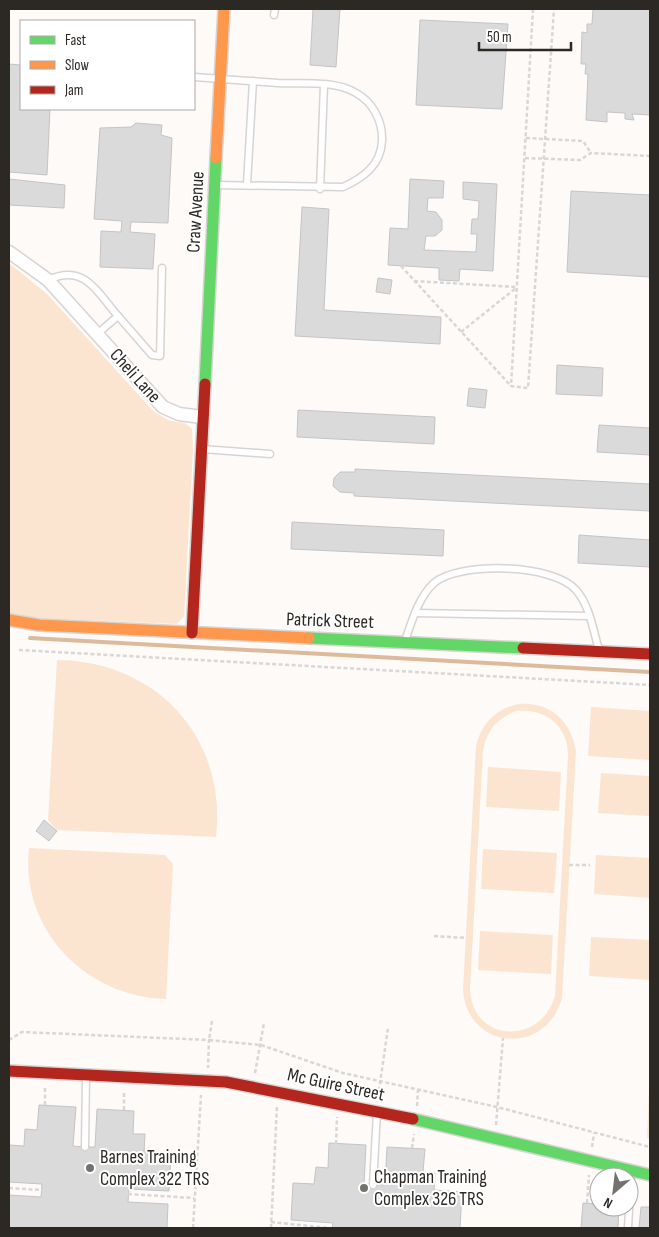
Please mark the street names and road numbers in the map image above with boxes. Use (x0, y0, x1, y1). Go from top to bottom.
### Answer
street label: Craw Avenue (182, 171, 210, 253)
street label: Cheli Lane (105, 344, 165, 408)
street label: Patrick Street (286, 608, 374, 634)
street label: Mc Guire Street (285, 1063, 387, 1107)

